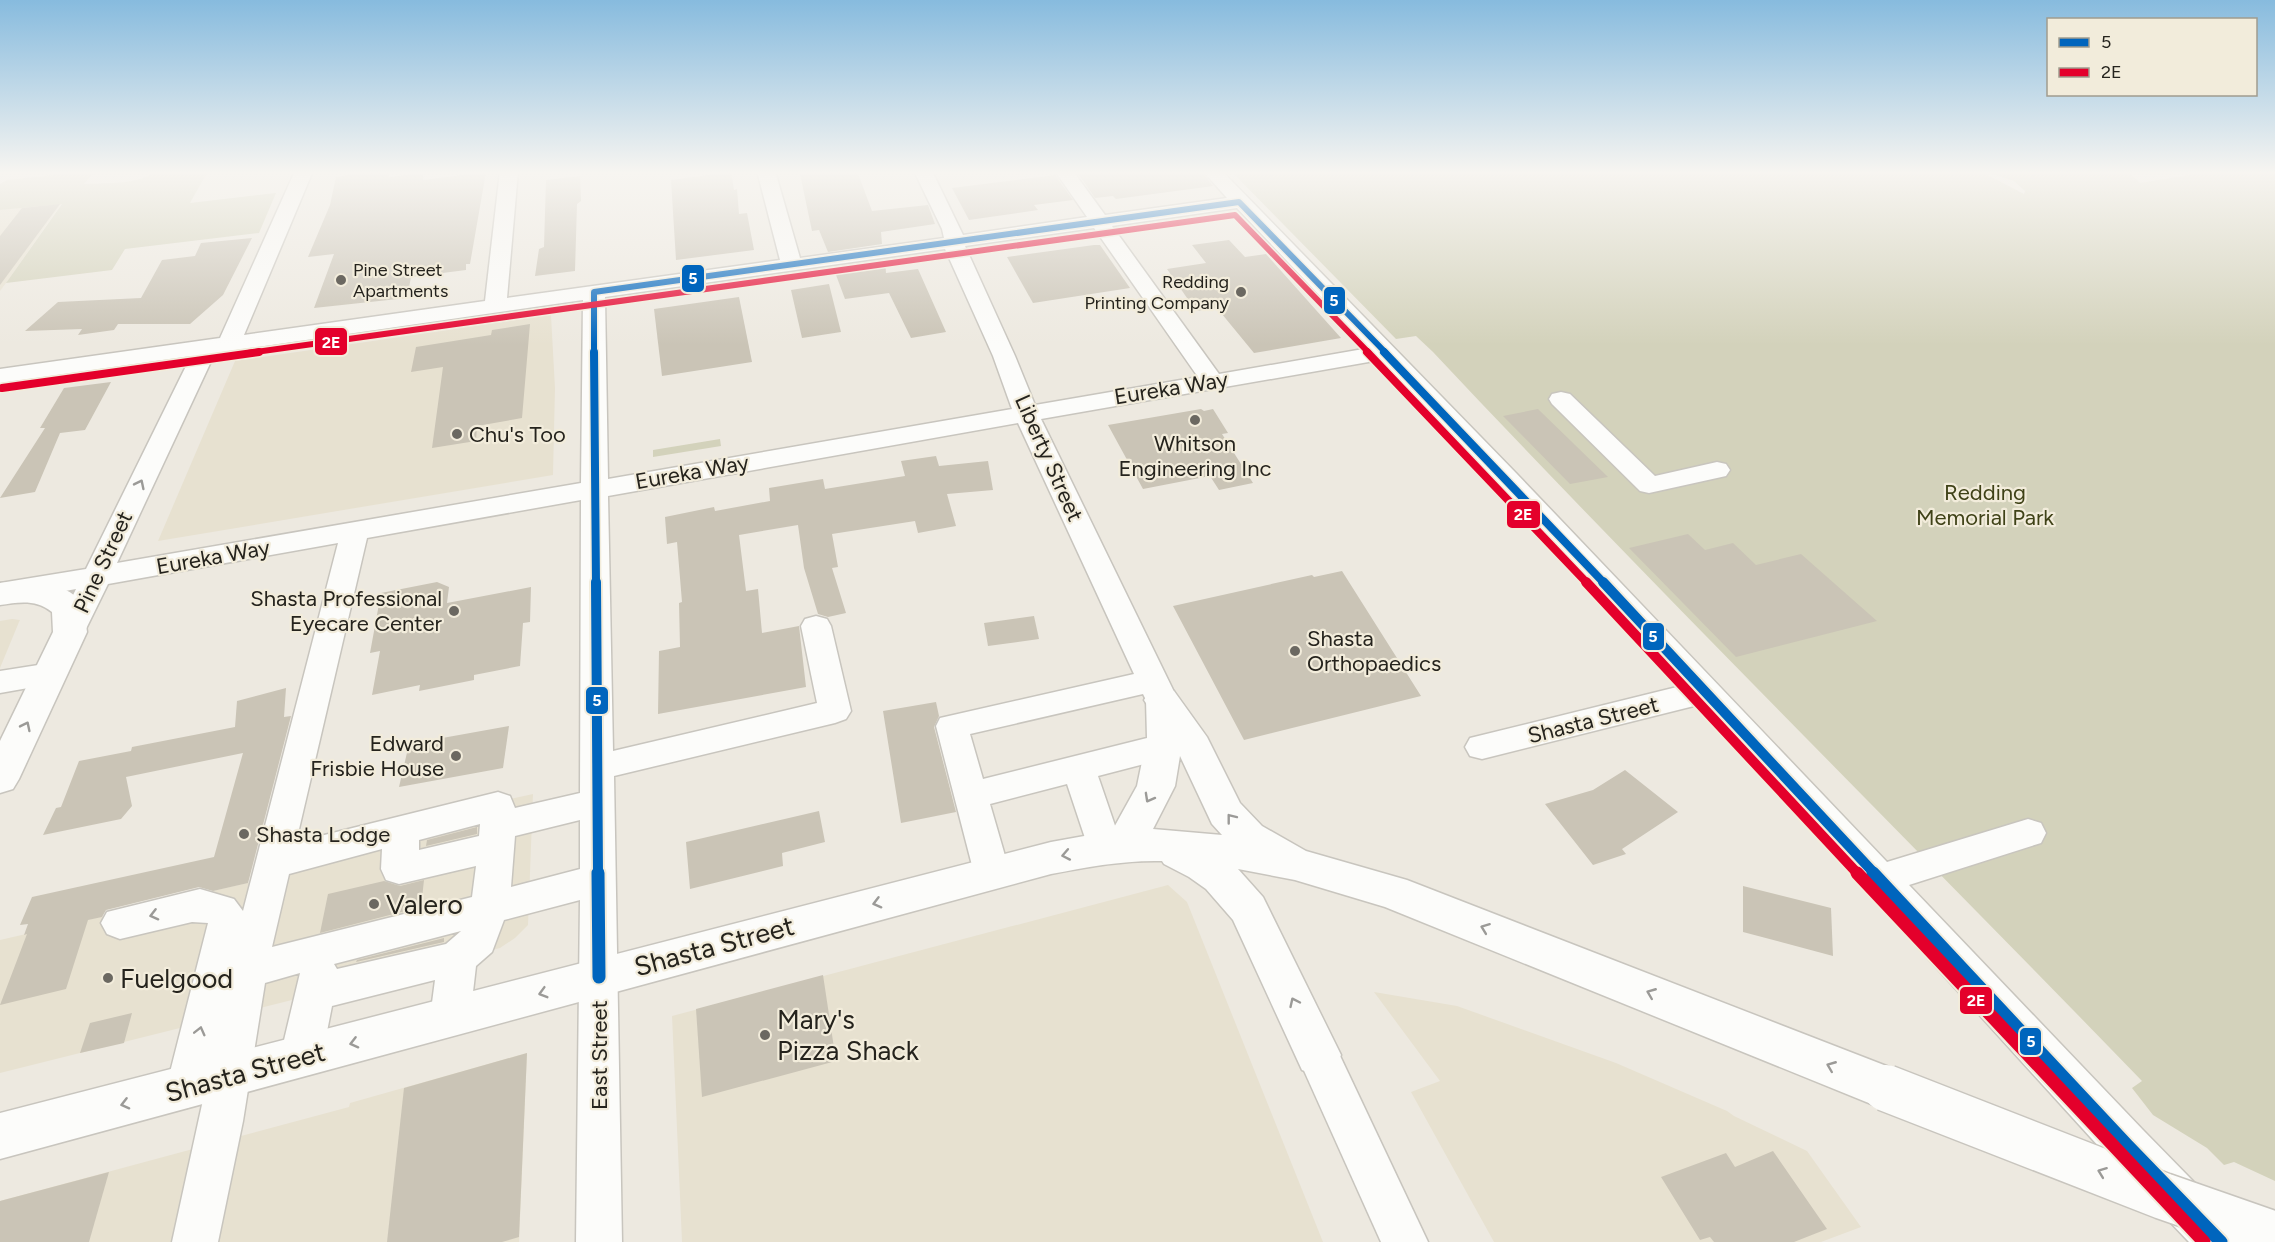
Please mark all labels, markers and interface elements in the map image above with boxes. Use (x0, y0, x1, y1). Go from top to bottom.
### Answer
legend (2047, 18, 2257, 96)
text: 5 (2101, 31, 2111, 53)
text: 2E (2101, 61, 2122, 83)
place label: Pine Street Apartments (353, 259, 448, 302)
line badge: 5 (681, 264, 705, 293)
text: 5 (688, 269, 698, 288)
place label: Redding Printing Company (1084, 271, 1230, 314)
marker: Pine Street Apartments (334, 273, 348, 287)
marker: Redding Printing Company (1234, 285, 1248, 299)
line badge: 5 (1323, 286, 1346, 315)
text: 5 (1329, 291, 1339, 310)
line badge: 2E (314, 327, 348, 356)
text: 2E (322, 333, 340, 352)
street label: Eureka Way (1112, 366, 1230, 410)
street label: Liberty Street (1009, 390, 1089, 526)
marker: Whitson Engineering Inc (1188, 413, 1202, 427)
place label: Chu's Too (469, 421, 566, 448)
marker: Chu's Too (450, 427, 464, 441)
place label: Whitson Engineering Inc (1119, 430, 1272, 482)
street label: Eureka Way (633, 449, 751, 495)
park label: Redding Memorial Park (1916, 479, 2054, 531)
one-way arrow (133, 480, 145, 491)
line badge: 2E (1506, 500, 1541, 529)
text: 2E (1514, 505, 1532, 524)
street label: Pine Street (68, 507, 138, 617)
street label: Eureka Way (154, 534, 272, 580)
place label: Shasta Professional Eyecare Center (250, 585, 443, 637)
marker: Shasta Professional Eyecare Center (447, 604, 461, 618)
line badge: 5 (1642, 622, 1665, 651)
place label: Shasta Orthopaedics (1307, 625, 1441, 677)
text: 5 (1648, 627, 1658, 646)
marker: Shasta Orthopaedics (1288, 644, 1302, 658)
line badge: 5 (585, 686, 609, 715)
text: 5 (592, 691, 602, 710)
street label: Shasta Street (1525, 691, 1661, 749)
one-way arrow (18, 722, 30, 733)
place label: Edward Frisbie House (310, 730, 444, 782)
marker: Edward Frisbie House (449, 749, 463, 763)
one-way arrow (1145, 792, 1156, 802)
one-way arrow (1228, 814, 1239, 825)
place label: Shasta Lodge (256, 821, 390, 848)
marker: Shasta Lodge (237, 827, 251, 841)
one-way arrow (1061, 848, 1071, 861)
place label: Valero (386, 888, 463, 921)
one-way arrow (872, 896, 883, 908)
marker: Valero (367, 897, 381, 911)
one-way arrow (150, 908, 160, 921)
street label: Shasta Street (630, 909, 798, 983)
one-way arrow (1480, 923, 1491, 935)
place label: Fuelgood (120, 962, 233, 995)
marker: Fuelgood (101, 971, 115, 985)
one-way arrow (538, 986, 549, 998)
line badge: 2E (1959, 986, 1993, 1015)
one-way arrow (1646, 988, 1657, 1000)
text: 2E (1967, 991, 1985, 1010)
one-way arrow (1289, 997, 1301, 1008)
street label: East Street (586, 1000, 613, 1110)
place label: Mary's Pizza Shack (777, 1003, 920, 1067)
one-way arrow (193, 1026, 206, 1036)
line badge: 5 (2019, 1027, 2042, 1056)
marker: Mary's Pizza Shack (758, 1028, 772, 1042)
text: 5 (2026, 1032, 2036, 1051)
street label: Shasta Street (161, 1035, 329, 1109)
one-way arrow (349, 1036, 360, 1048)
one-way arrow (1827, 1061, 1838, 1073)
one-way arrow (120, 1096, 130, 1109)
one-way arrow (2097, 1167, 2108, 1179)

